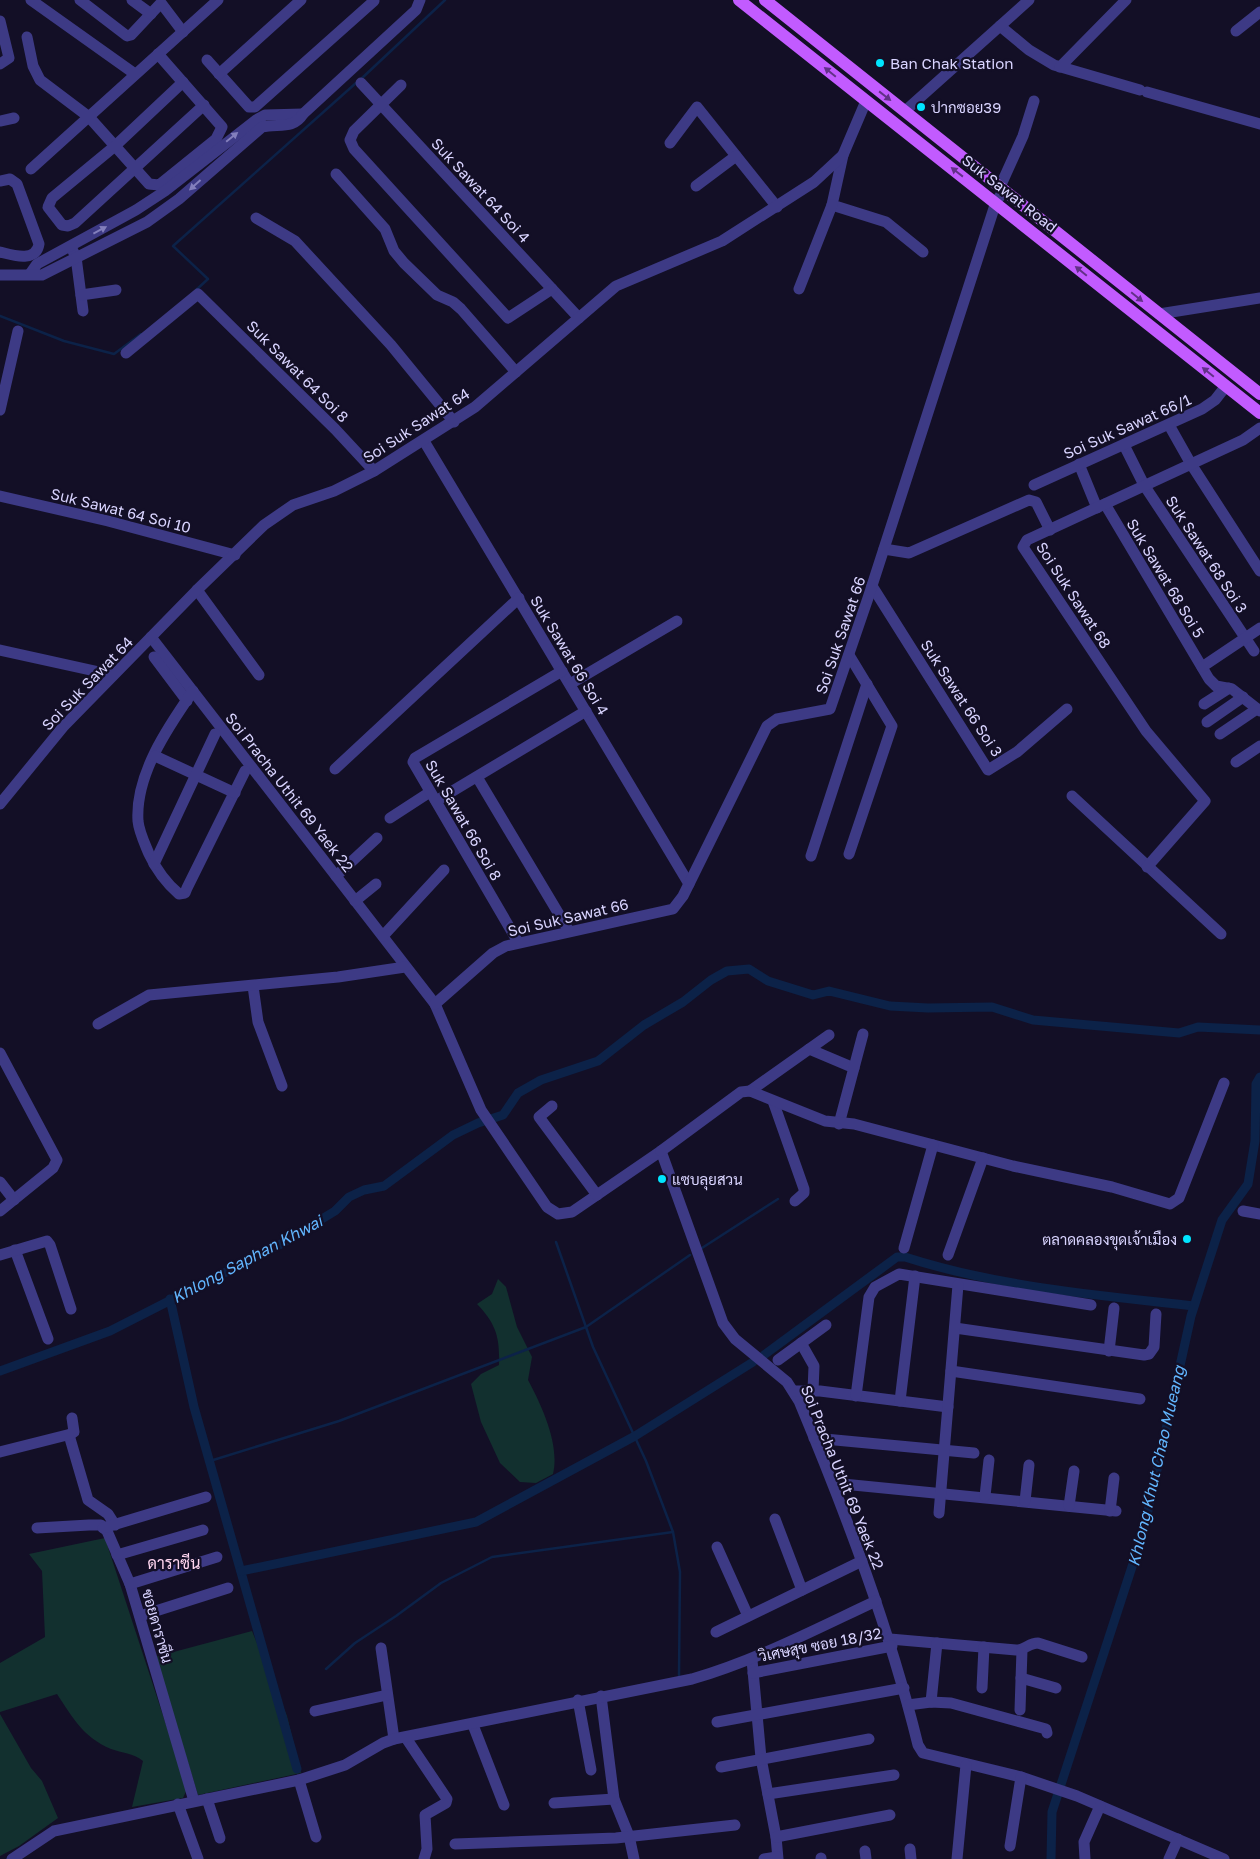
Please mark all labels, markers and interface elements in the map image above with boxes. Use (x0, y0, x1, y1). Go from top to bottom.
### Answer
place label: Ban Chak Station (890, 54, 1014, 72)
marker: Ban Chak Station (874, 57, 886, 69)
one-way arrow (824, 67, 837, 78)
one-way arrow (879, 90, 892, 101)
place label: ปากซอย39 (931, 98, 1001, 116)
marker: ปากซอย39 (915, 101, 927, 113)
one-way arrow (225, 131, 238, 142)
street label: Suk Sawat 64 Soi 4 (428, 134, 534, 246)
street label: Suk Sawat Road (959, 150, 1061, 236)
one-way arrow (951, 167, 964, 178)
one-way arrow (189, 179, 201, 191)
one-way arrow (92, 226, 107, 234)
one-way arrow (1075, 265, 1088, 276)
one-way arrow (1131, 291, 1144, 302)
street label: Suk Sawat 64 Soi 8 (243, 316, 353, 426)
one-way arrow (1201, 367, 1215, 377)
street label: Soi Suk Sawat 64 (359, 384, 473, 466)
street label: Soi Suk Sawat 66/1 (1060, 390, 1194, 462)
street label: Suk Sawat 64 Soi 10 (49, 484, 193, 536)
street label: Suk Sawat 68 Soi 3 (1162, 492, 1252, 616)
street label: Suk Sawat 68 Soi 5 (1123, 515, 1209, 641)
street label: Soi Suk Sawat 68 (1033, 538, 1115, 652)
street label: Soi Suk Sawat 66 (811, 574, 869, 696)
street label: Suk Sawat 66 Soi 4 (527, 592, 613, 718)
street label: Soi Suk Sawat 64 (38, 632, 136, 734)
street label: Suk Sawat 66 Soi 3 (917, 636, 1007, 760)
street label: Soi Pracha Uthit 69 Yaek 22 (222, 709, 358, 875)
street label: Suk Sawat 66 Soi 8 (422, 757, 506, 883)
street label: Soi Suk Sawat 66 (506, 894, 630, 940)
place label: แซบลุยสวน (672, 1170, 743, 1191)
marker: แซบลุยสวน (656, 1173, 668, 1185)
water label: Khlong Saphan Khwai (168, 1210, 327, 1307)
place label: ตลาดคลองขุดเจ้าเมือง (1042, 1230, 1177, 1251)
marker: ตลาดคลองขุดเจ้าเมือง (1181, 1233, 1193, 1245)
water label: Khlong Khut Chao Mueang (1123, 1363, 1189, 1568)
street label: Soi Pracha Uthit 69 Yaek 22 (798, 1382, 888, 1572)
district label: ดาราซีน (148, 1552, 200, 1573)
street label: ซอยดาราซีน (139, 1587, 177, 1665)
street label: วิเศษสุข ซอย 18/32 (757, 1623, 883, 1668)

